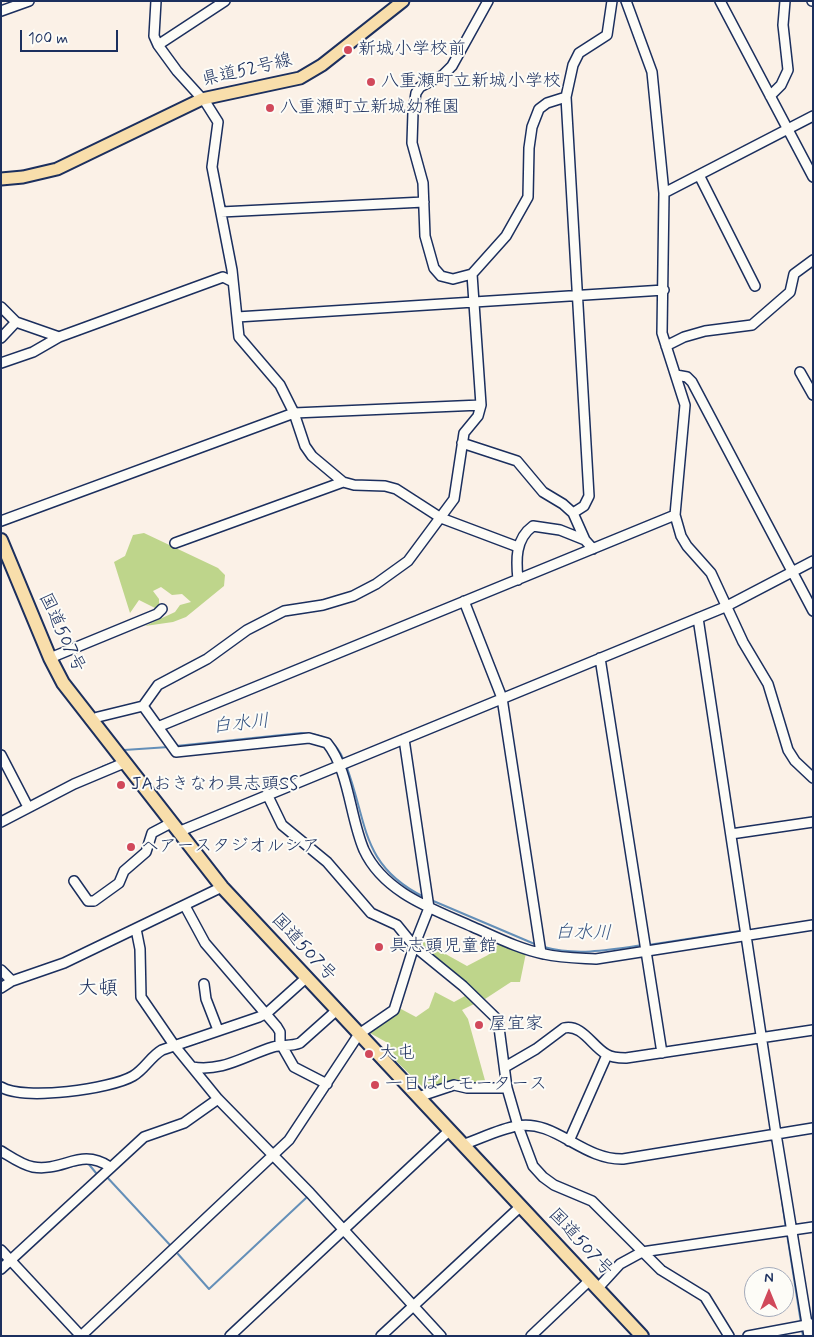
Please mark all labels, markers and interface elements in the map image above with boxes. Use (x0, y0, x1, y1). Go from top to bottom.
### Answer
scale bar (22, 20, 120, 52)
text: 100 m (28, 29, 68, 49)
place label: 新城小学校前 (358, 39, 466, 61)
marker: 新城小学校前 (342, 44, 354, 56)
street label: 県道52号線 (200, 50, 294, 92)
place label: 八重瀬町立新城小学校 (381, 71, 561, 93)
marker: 八重瀬町立新城小学校 (365, 76, 377, 88)
place label: 八重瀬町立新城幼稚園 (280, 97, 460, 119)
marker: 八重瀬町立新城幼稚園 (264, 102, 276, 114)
street label: 国道507号 (33, 590, 89, 676)
water label: 白水川 (211, 711, 271, 739)
place label: JAおきなわ具志頭SS (131, 774, 298, 796)
marker: JAおきなわ具志頭SS (115, 779, 127, 791)
place label: ヘアースタジオルシア (141, 836, 320, 858)
marker: ヘアースタジオルシア (125, 841, 137, 853)
street label: 国道507号 (266, 910, 340, 986)
water label: 白水川 (554, 922, 612, 946)
place label: 具志頭児童館 (389, 936, 497, 958)
marker: 具志頭児童館 (373, 941, 385, 953)
district label: 大頓 (78, 978, 118, 1002)
place label: 屋宜家 (489, 1014, 543, 1036)
marker: 屋宜家 (473, 1019, 485, 1031)
place label: 大屯 (379, 1043, 415, 1065)
marker: 大屯 (363, 1048, 375, 1060)
place label: 一日ばしモータース (385, 1074, 547, 1096)
marker: 一日ばしモータース (369, 1079, 381, 1091)
street label: 国道507号 (543, 1205, 617, 1281)
north arrow (744, 1267, 794, 1317)
text: N (764, 1269, 774, 1287)

